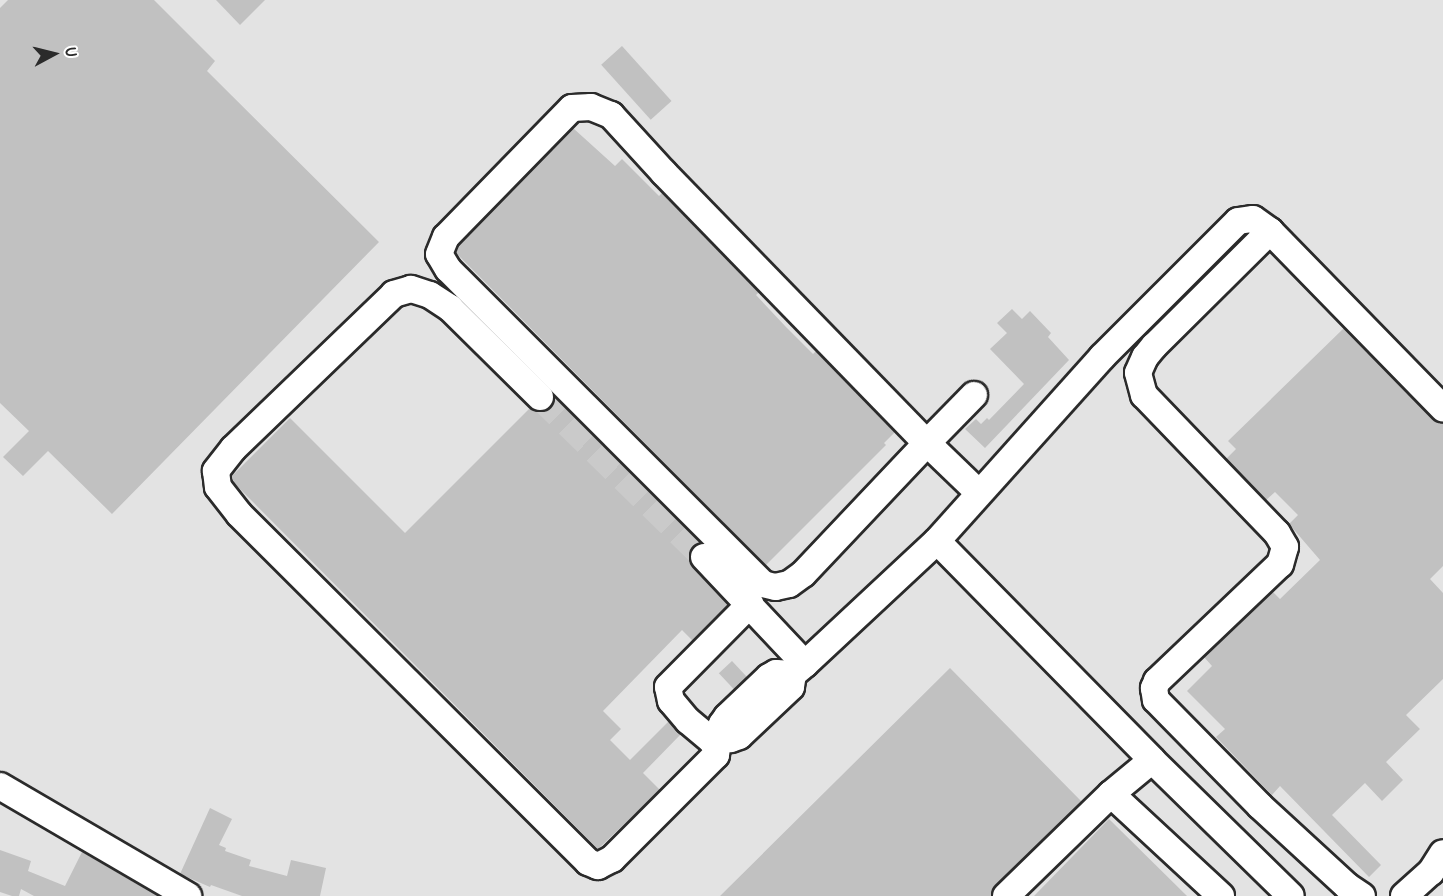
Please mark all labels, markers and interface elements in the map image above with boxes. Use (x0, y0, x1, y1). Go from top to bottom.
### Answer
north arrow (24, 24, 84, 84)
text: U (60, 46, 83, 58)

